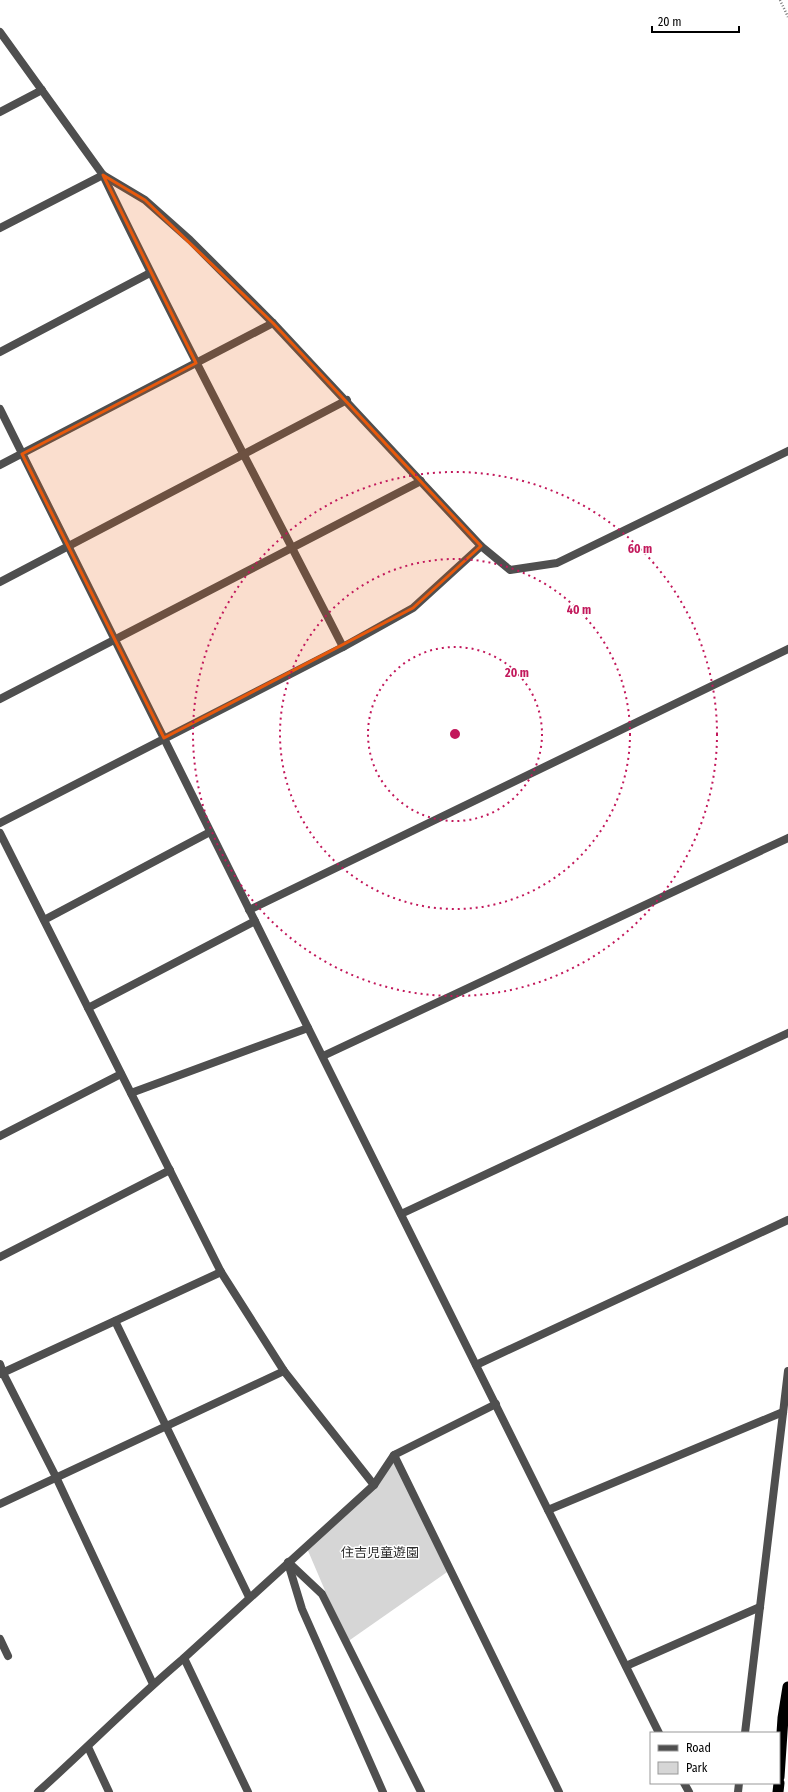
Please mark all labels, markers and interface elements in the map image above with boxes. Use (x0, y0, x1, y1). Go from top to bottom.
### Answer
scale bar (652, 8, 739, 34)
text: 20 m (658, 15, 682, 29)
text: 60 m (628, 542, 652, 556)
text: 40 m (567, 603, 591, 617)
text: 20 m (504, 666, 529, 680)
centre of rings (448, 727, 462, 741)
park label: 住吉児童遊園 (341, 1545, 419, 1560)
legend (650, 1732, 780, 1784)
text: Road (686, 1741, 711, 1755)
text: Park (686, 1761, 708, 1775)

